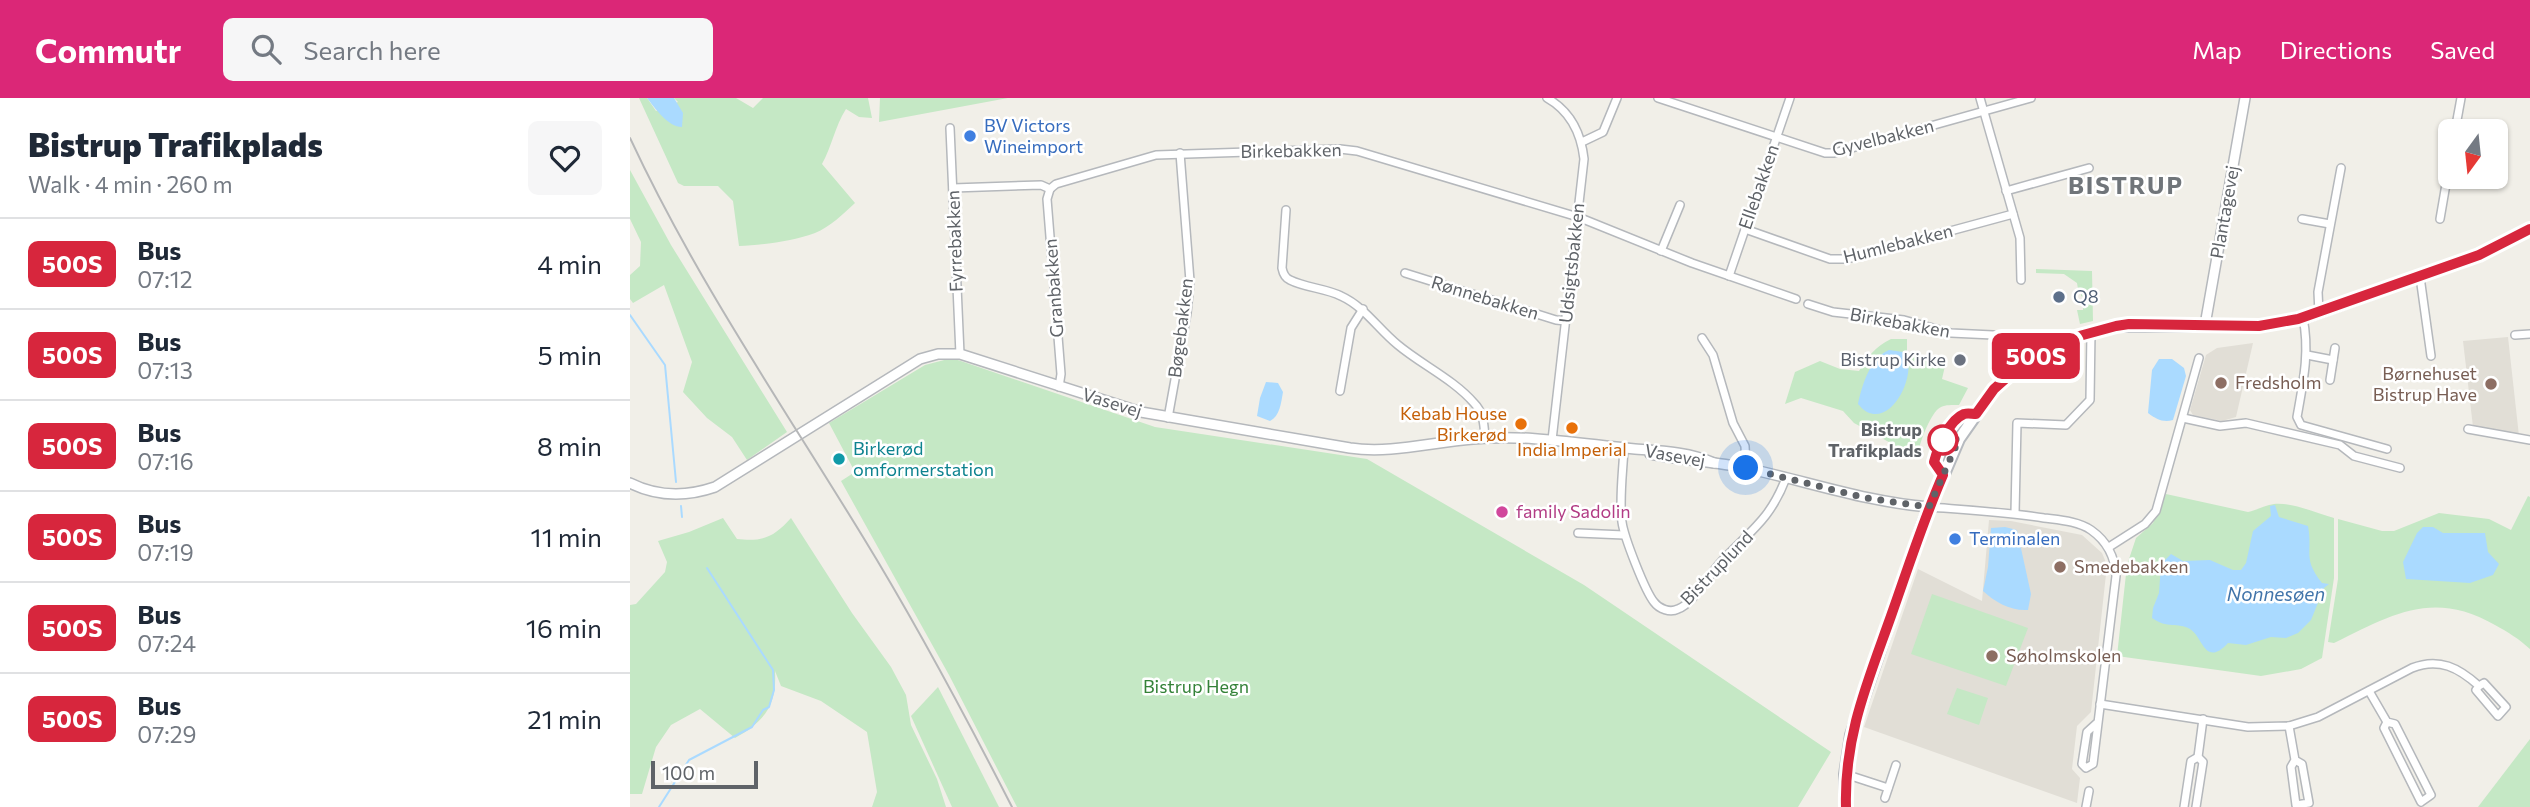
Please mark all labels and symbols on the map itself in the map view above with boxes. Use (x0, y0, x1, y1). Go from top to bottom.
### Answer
place label: BV Victors Wineimport (984, 114, 1083, 157)
street label: Gyvelbakken (1830, 114, 1936, 160)
north arrow (2438, 119, 2508, 189)
marker: BV Victors Wineimport (962, 128, 978, 144)
street label: Birkebakken (1240, 138, 1342, 162)
street label: Ellebakken (1733, 141, 1783, 232)
street label: Plantagevej (2205, 164, 2243, 260)
district label: BISTRUP (2068, 170, 2184, 199)
street label: Fyrrebakken (941, 190, 967, 292)
street label: Udsigtsbakken (1554, 202, 1588, 324)
street label: Humlebakken (1841, 219, 1955, 267)
street label: Granbakken (1039, 238, 1067, 338)
street label: Rønnebakken (1429, 270, 1542, 324)
street label: Bøgebakken (1163, 277, 1197, 379)
place label: Q8 (2073, 285, 2099, 307)
marker: Q8 (2051, 289, 2067, 305)
street label: Birkebakken (1848, 302, 1952, 342)
line badge: 500S (1987, 333, 2085, 379)
place label: Bistrup Kirke (1840, 348, 1946, 370)
marker: Bistrup Kirke (1952, 352, 1968, 368)
place label: Børnehuset Bistrup Have (2373, 362, 2477, 405)
place label: Fredsholm (2235, 371, 2321, 393)
marker: Fredsholm (2213, 375, 2229, 391)
marker: Børnehuset Bistrup Have (2483, 376, 2499, 392)
street label: Vasevej (1080, 383, 1145, 422)
place label: Kebab House Birkerød (1400, 402, 1507, 445)
marker: Kebab House Birkerød (1513, 416, 1529, 432)
place label: Bistrup Trafikplads (1828, 418, 1922, 461)
marker: India Imperial (1564, 420, 1580, 436)
marker: Bistrup Trafikplads (1928, 425, 1958, 455)
place label: Birkerød omformerstation (853, 437, 994, 480)
place label: India Imperial (1517, 438, 1627, 460)
street label: Vasevej (1643, 439, 1707, 471)
your location (1728, 450, 1763, 485)
marker: Birkerød omformerstation (831, 451, 847, 467)
place label: family Sadolin (1516, 500, 1631, 522)
marker: family Sadolin (1494, 504, 1510, 520)
street label: Bistruplund (1675, 525, 1757, 609)
place label: Terminalen (1969, 527, 2060, 549)
marker: Terminalen (1947, 531, 1963, 547)
place label: Smedebakken (2074, 555, 2189, 577)
marker: Smedebakken (2052, 559, 2068, 575)
water label: Nonnesøen (2227, 582, 2325, 605)
place label: Søholmskolen (2006, 644, 2121, 666)
marker: Søholmskolen (1984, 648, 2000, 664)
park label: Bistrup Hegn (1143, 675, 1249, 697)
scale bar (651, 758, 758, 790)

